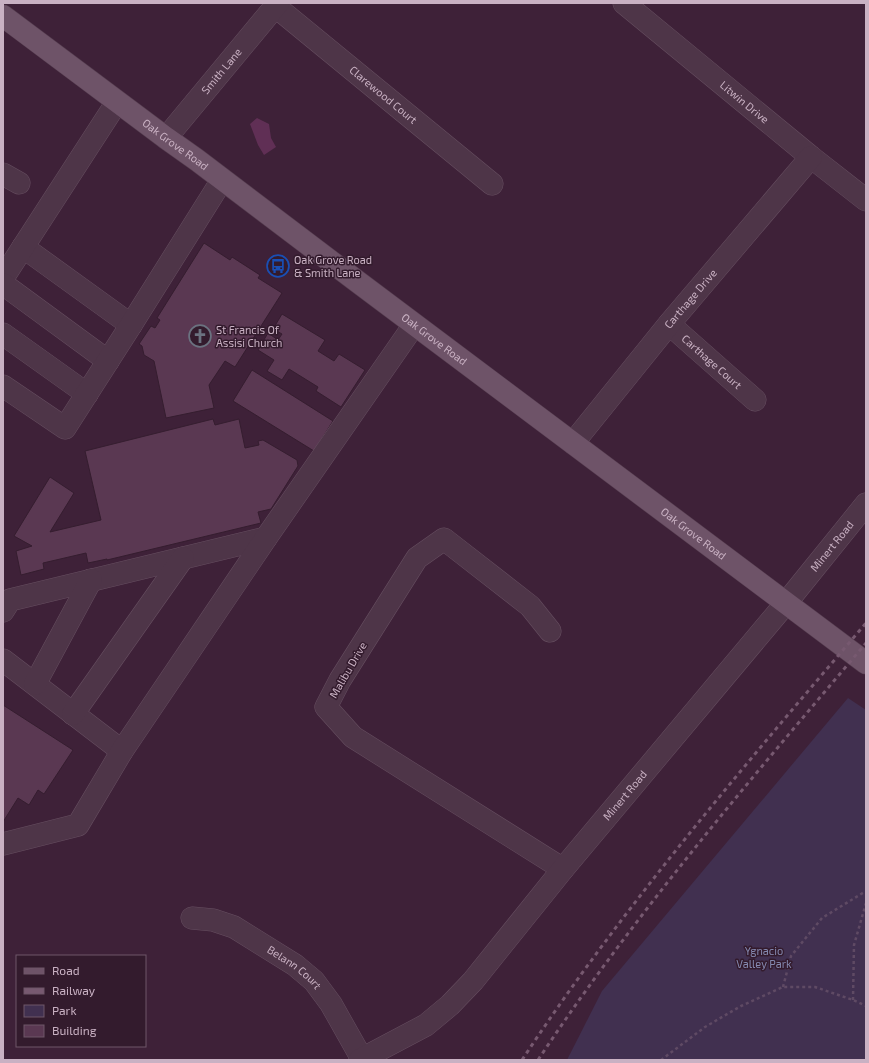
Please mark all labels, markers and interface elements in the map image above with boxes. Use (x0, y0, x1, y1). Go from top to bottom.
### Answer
street label: Smith Lane (198, 45, 244, 96)
street label: Clarewood Court (347, 63, 420, 126)
street label: Litwin Drive (718, 78, 772, 126)
street label: Oak Grove Road (140, 116, 211, 172)
bus stop icon: Oak Grove Road & Smith Lane (265, 253, 291, 279)
place label: Oak Grove Road & Smith Lane (294, 253, 372, 279)
street label: Carthage Drive (661, 266, 719, 331)
street label: Oak Grove Road (399, 310, 470, 368)
church icon: St Francis Of Assisi Church (187, 323, 213, 349)
place label: St Francis Of Assisi Church (216, 323, 282, 349)
street label: Carthage Court (680, 332, 745, 391)
street label: Oak Grove Road (659, 505, 729, 562)
street label: Minert Road (807, 518, 856, 574)
street label: Malibu Drive (326, 639, 369, 700)
street label: Minert Road (600, 767, 649, 823)
street label: Belann Court (265, 942, 325, 991)
park label: Ygnacio Valley Park (736, 944, 792, 970)
legend (16, 955, 146, 1047)
text: Road (52, 963, 80, 977)
text: Railway (52, 983, 96, 997)
text: Park (52, 1003, 77, 1017)
text: Building (52, 1023, 97, 1037)

